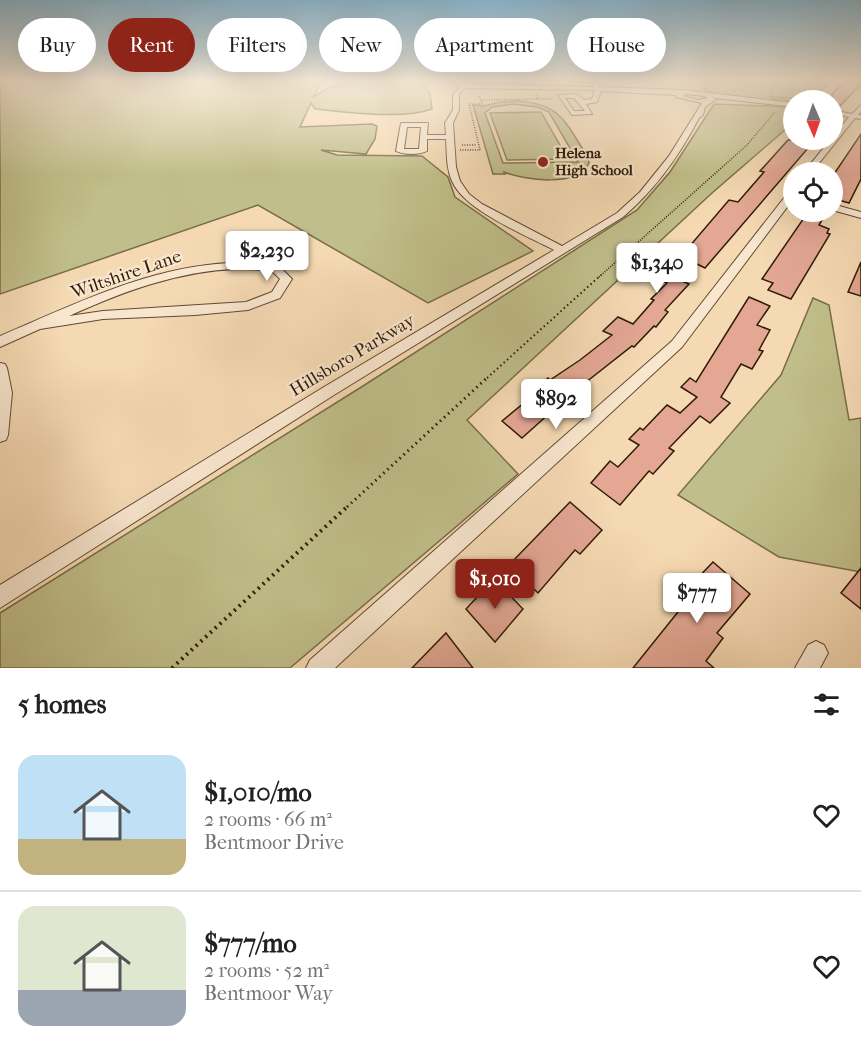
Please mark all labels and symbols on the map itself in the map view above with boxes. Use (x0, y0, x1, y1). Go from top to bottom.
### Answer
north arrow (783, 90, 843, 150)
place label: Helena High School (555, 144, 634, 179)
marker: Helena High School (536, 155, 550, 169)
pin: $2,230 (218, 231, 316, 282)
pin: $1,340 (608, 243, 706, 294)
street label: Wiltshire Lane (67, 246, 184, 303)
street label: Hillsboro Parkway (286, 309, 420, 401)
pin: $892 (520, 379, 592, 430)
pin: $1,010 (446, 559, 544, 610)
pin: $777 (661, 573, 733, 624)

